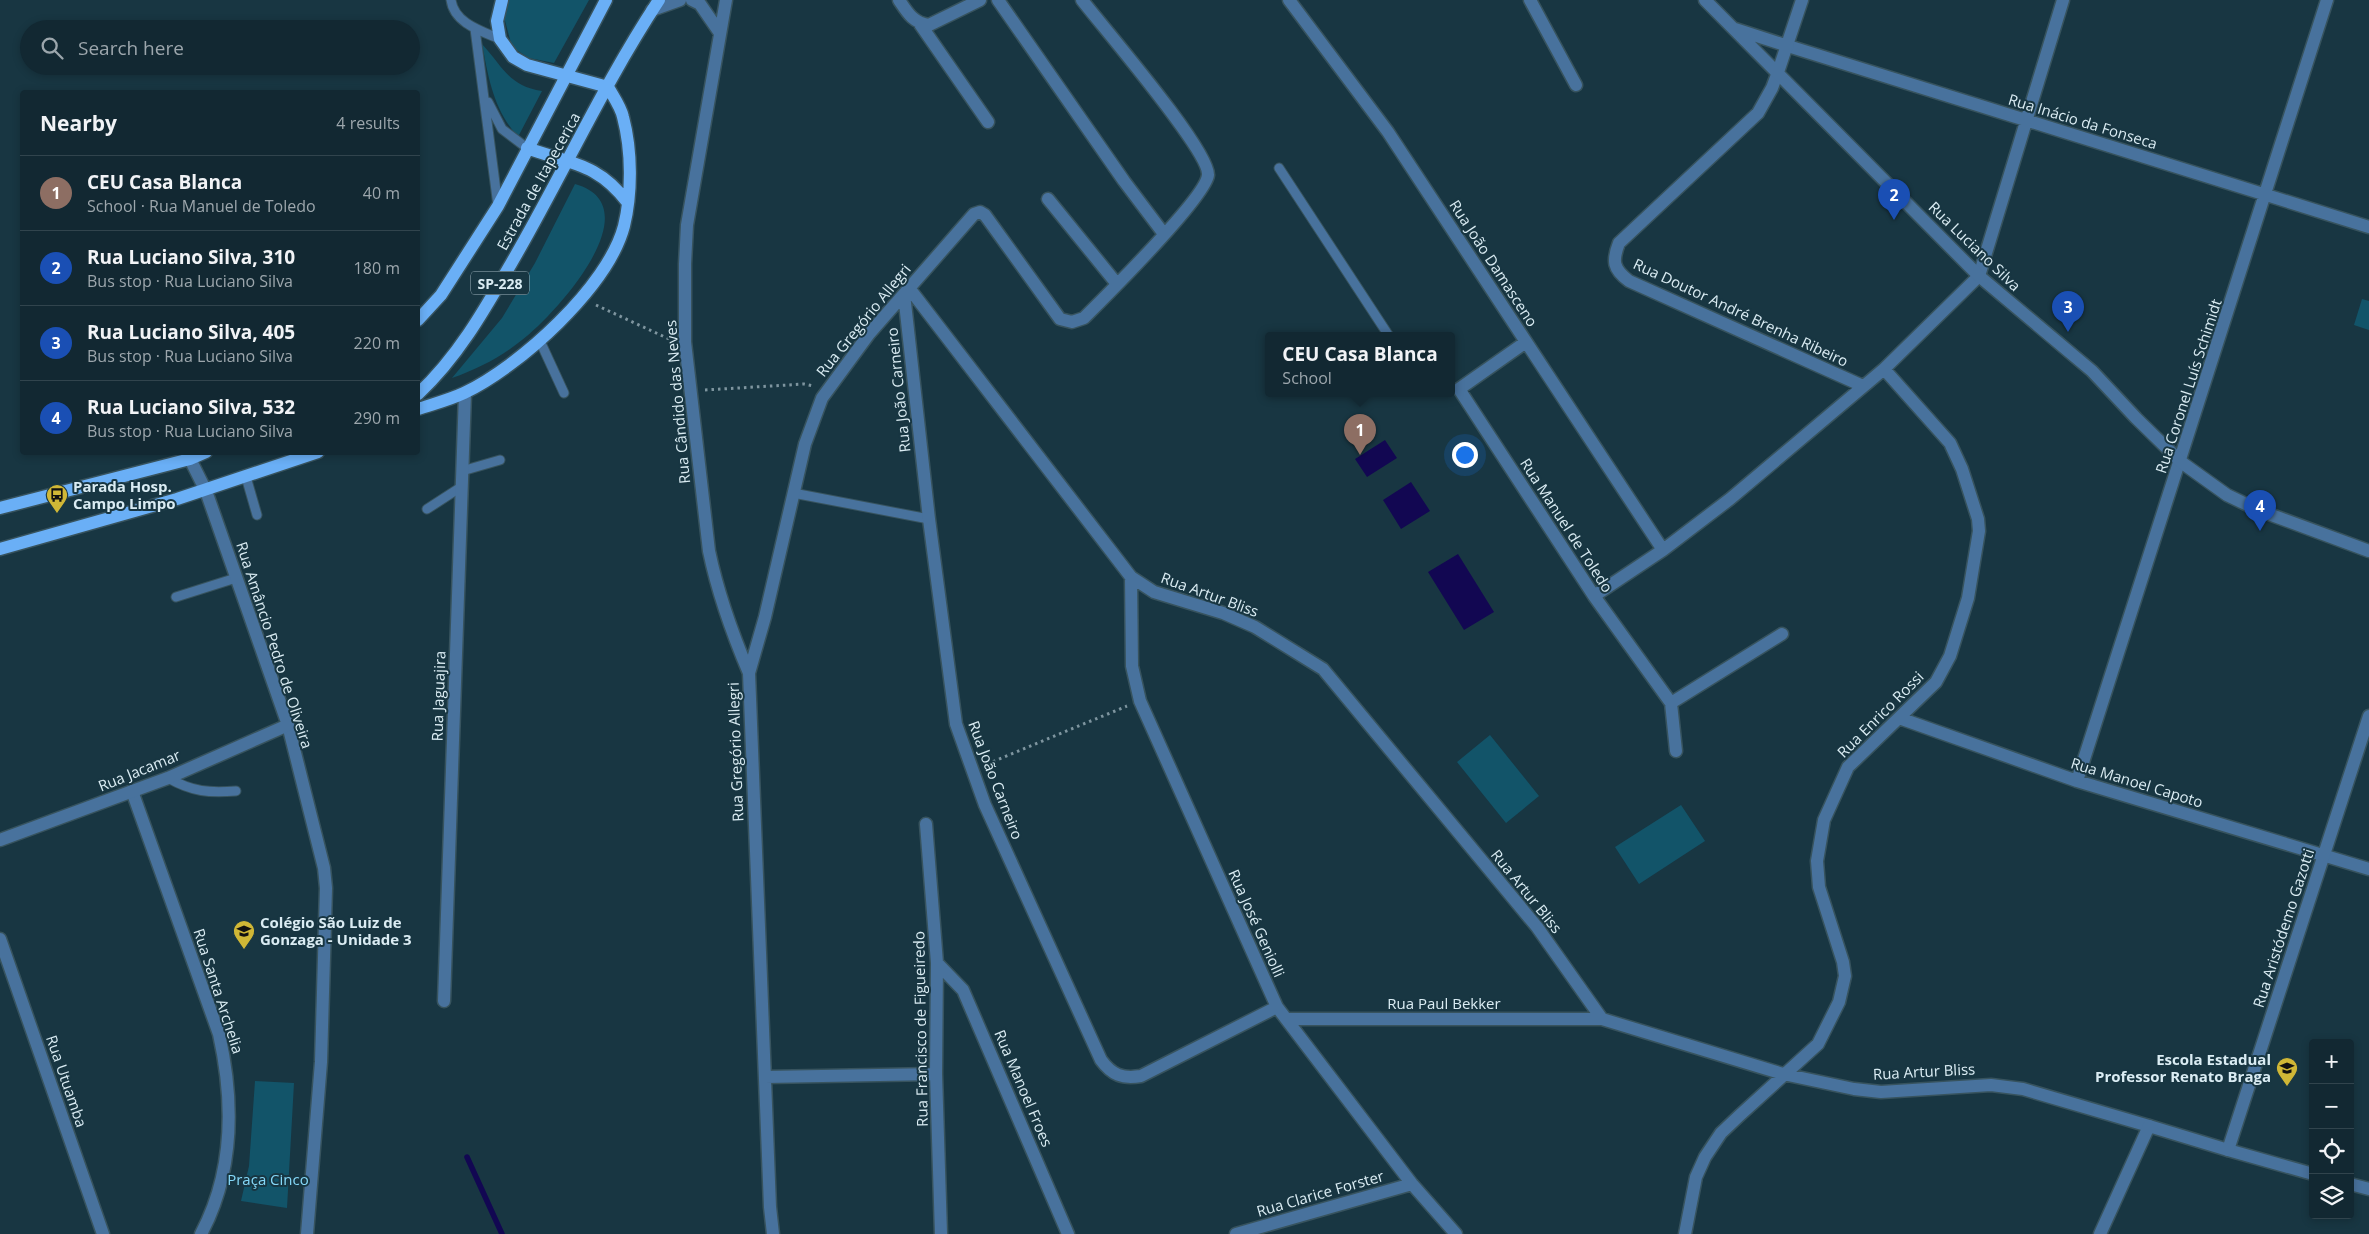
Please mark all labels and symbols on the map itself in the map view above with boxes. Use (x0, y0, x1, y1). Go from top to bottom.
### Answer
street label: Rua Inácio da Fonseca (2006, 89, 2160, 153)
street label: Estrada de Itapecerica (492, 108, 584, 254)
pin: 2 (1878, 179, 1910, 220)
street label: Rua João Damasceno (1445, 196, 1543, 330)
street label: Rua Luciano Silva (1925, 197, 2025, 295)
street label: Rua Doutor André Brenha Ribeiro (1630, 253, 1852, 371)
street label: Rua Gregório Allegri (811, 259, 915, 381)
road number: SP-228 (471, 272, 529, 294)
pin: 3 (2052, 291, 2084, 332)
street label: Rua Coronel Luís Schimidt (2150, 296, 2226, 476)
street label: Rua Cândido das Neves (660, 319, 694, 485)
street label: Rua João Carneiro (881, 327, 915, 453)
pin: 1 (1344, 414, 1376, 455)
your location (1452, 442, 1478, 468)
street label: Rua Manuel de Toledo (1516, 454, 1618, 596)
place label: Parada Hosp. Campo Limpo (73, 476, 176, 513)
bus stop icon: Parada Hosp. Campo Limpo (45, 483, 69, 514)
pin: 4 (2244, 490, 2276, 531)
street label: Rua Amâncio Pedro de Oliveira (232, 539, 318, 751)
street label: Rua Artur Bliss (1158, 567, 1262, 621)
street label: Rua Jaguajira (426, 650, 450, 742)
street label: Rua Enrico Rossi (1832, 666, 1928, 762)
street label: Rua Gregório Allegri (723, 682, 747, 822)
street label: Rua João Carneiro (964, 718, 1028, 842)
street label: Rua Jacamar (95, 744, 183, 796)
street label: Rua Manoel Capoto (2068, 752, 2206, 812)
street label: Rua Artur Bliss (1487, 845, 1567, 937)
street label: Rua Aristódemo Gazotti (2248, 846, 2318, 1010)
street label: Rua José Geniolli (1224, 866, 1290, 980)
place label: Colégio São Luiz de Gonzaga - Unidade 3 (260, 912, 412, 949)
school or university icon: Colégio São Luiz de Gonzaga - Unidade 3 (232, 919, 256, 950)
street label: Rua Santa Archelia (189, 926, 249, 1056)
street label: Rua Francisco de Figueiredo (908, 931, 932, 1127)
street label: Rua Paul Bekker (1387, 993, 1501, 1013)
street label: Rua Manoel Froes (990, 1026, 1058, 1150)
street label: Rua Utuamba (42, 1032, 92, 1130)
place label: Escola Estadual Professor Renato Braga (2095, 1049, 2271, 1086)
school or university icon: Escola Estadual Professor Renato Braga (2275, 1056, 2299, 1087)
street label: Rua Artur Bliss (1872, 1058, 1976, 1084)
street label: Rua Clarice Forster (1254, 1165, 1386, 1221)
park label: Praça Cinco (227, 1169, 309, 1189)

